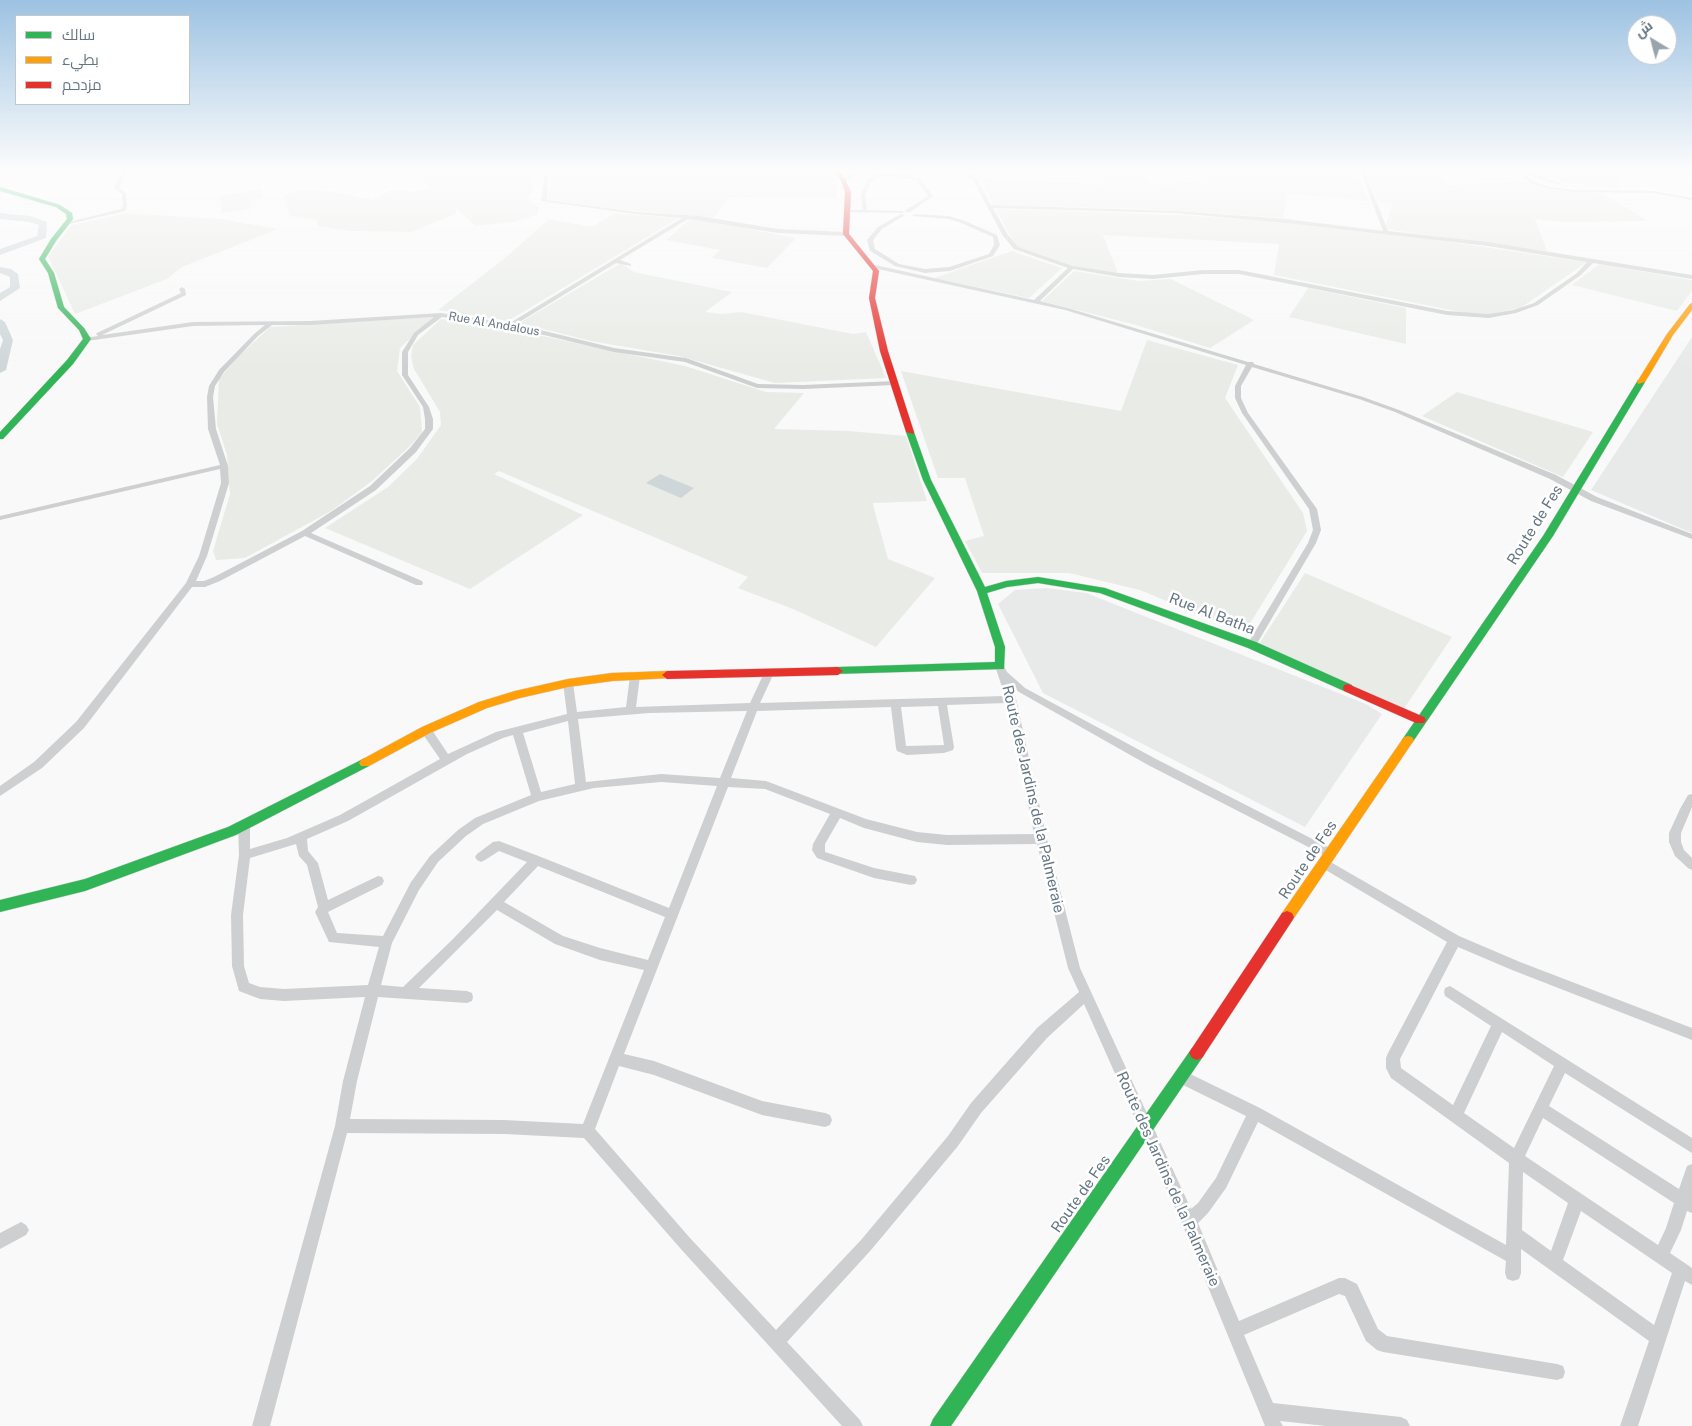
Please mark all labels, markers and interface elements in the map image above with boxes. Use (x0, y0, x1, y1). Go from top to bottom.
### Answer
legend (15, 15, 190, 105)
north arrow (1627, 15, 1677, 65)
text: ش (1632, 17, 1656, 41)
text: سالك (62, 26, 95, 43)
text: بطيء (62, 51, 99, 68)
text: مزدحم (62, 76, 102, 93)
street label: Rue Al Andalous (447, 309, 541, 339)
street label: Route de Fes (1503, 482, 1567, 568)
street label: Rue Al Batha (1167, 589, 1257, 639)
street label: Route des Jardins de la Palmeraie (998, 683, 1068, 915)
street label: Route de Fes (1275, 817, 1341, 903)
street label: Route des Jardins de la Palmeraie (1112, 1069, 1224, 1289)
street label: Route de Fes (1048, 1152, 1114, 1236)

